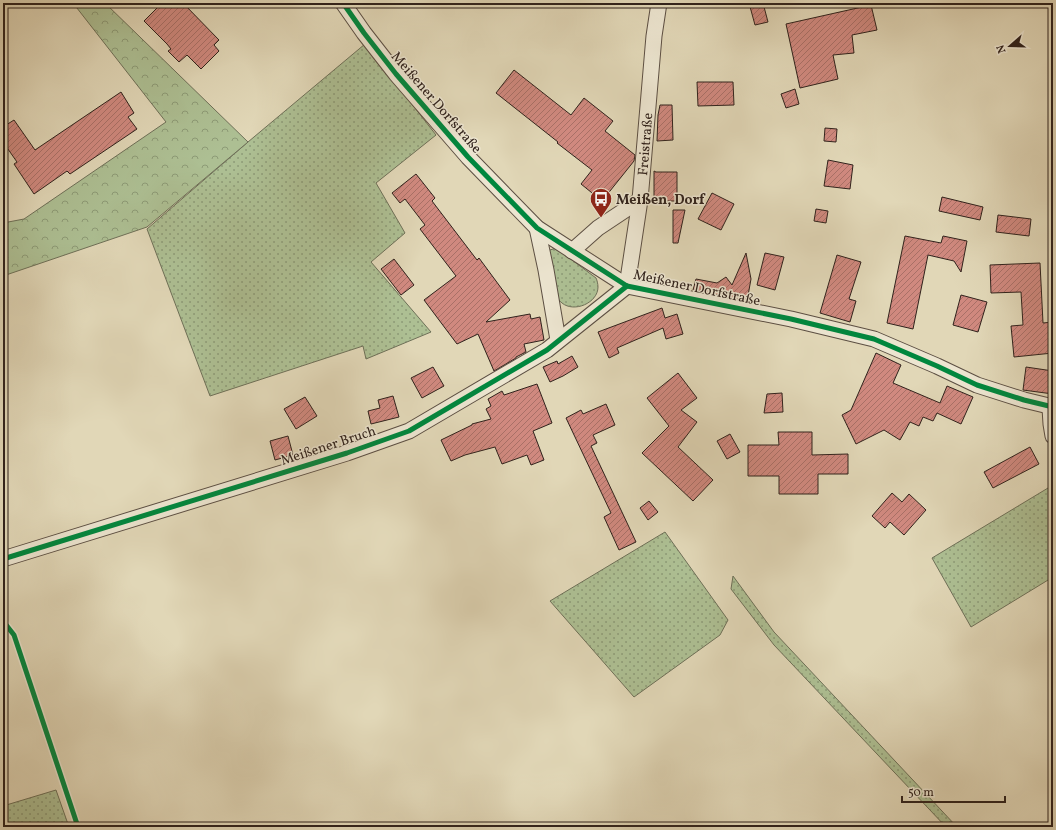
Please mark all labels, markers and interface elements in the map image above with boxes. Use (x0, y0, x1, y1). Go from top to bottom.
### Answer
north arrow (990, 26, 1030, 66)
text: N (994, 43, 1010, 55)
street label: Meißener Dorfstraße (386, 48, 486, 158)
street label: Freistraße (634, 112, 658, 176)
bus stop icon: Meißen, Dorf (588, 186, 614, 219)
place label: Meißen, Dorf (616, 191, 706, 210)
street label: Meißener Dorfstraße (631, 266, 762, 311)
street label: Meißener Bruch (278, 422, 378, 471)
scale bar (902, 778, 1005, 804)
text: 50 m (908, 785, 934, 801)

